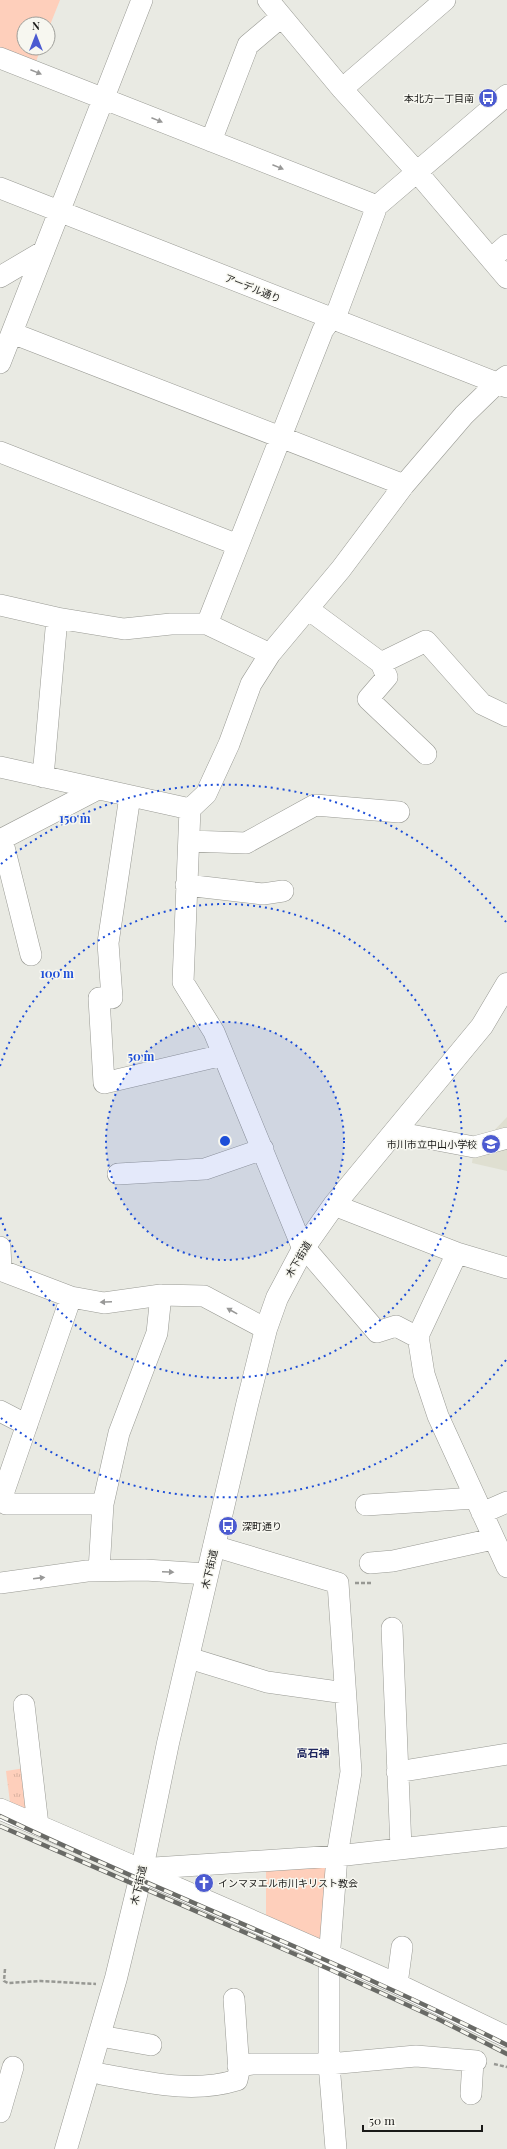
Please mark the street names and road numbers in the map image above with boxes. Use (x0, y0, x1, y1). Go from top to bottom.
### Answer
street label: アーデル通り (223, 270, 283, 306)
street label: 木下街道 (282, 1238, 314, 1280)
street label: 木下街道 (198, 1548, 220, 1590)
street label: 木下街道 (127, 1864, 149, 1906)

